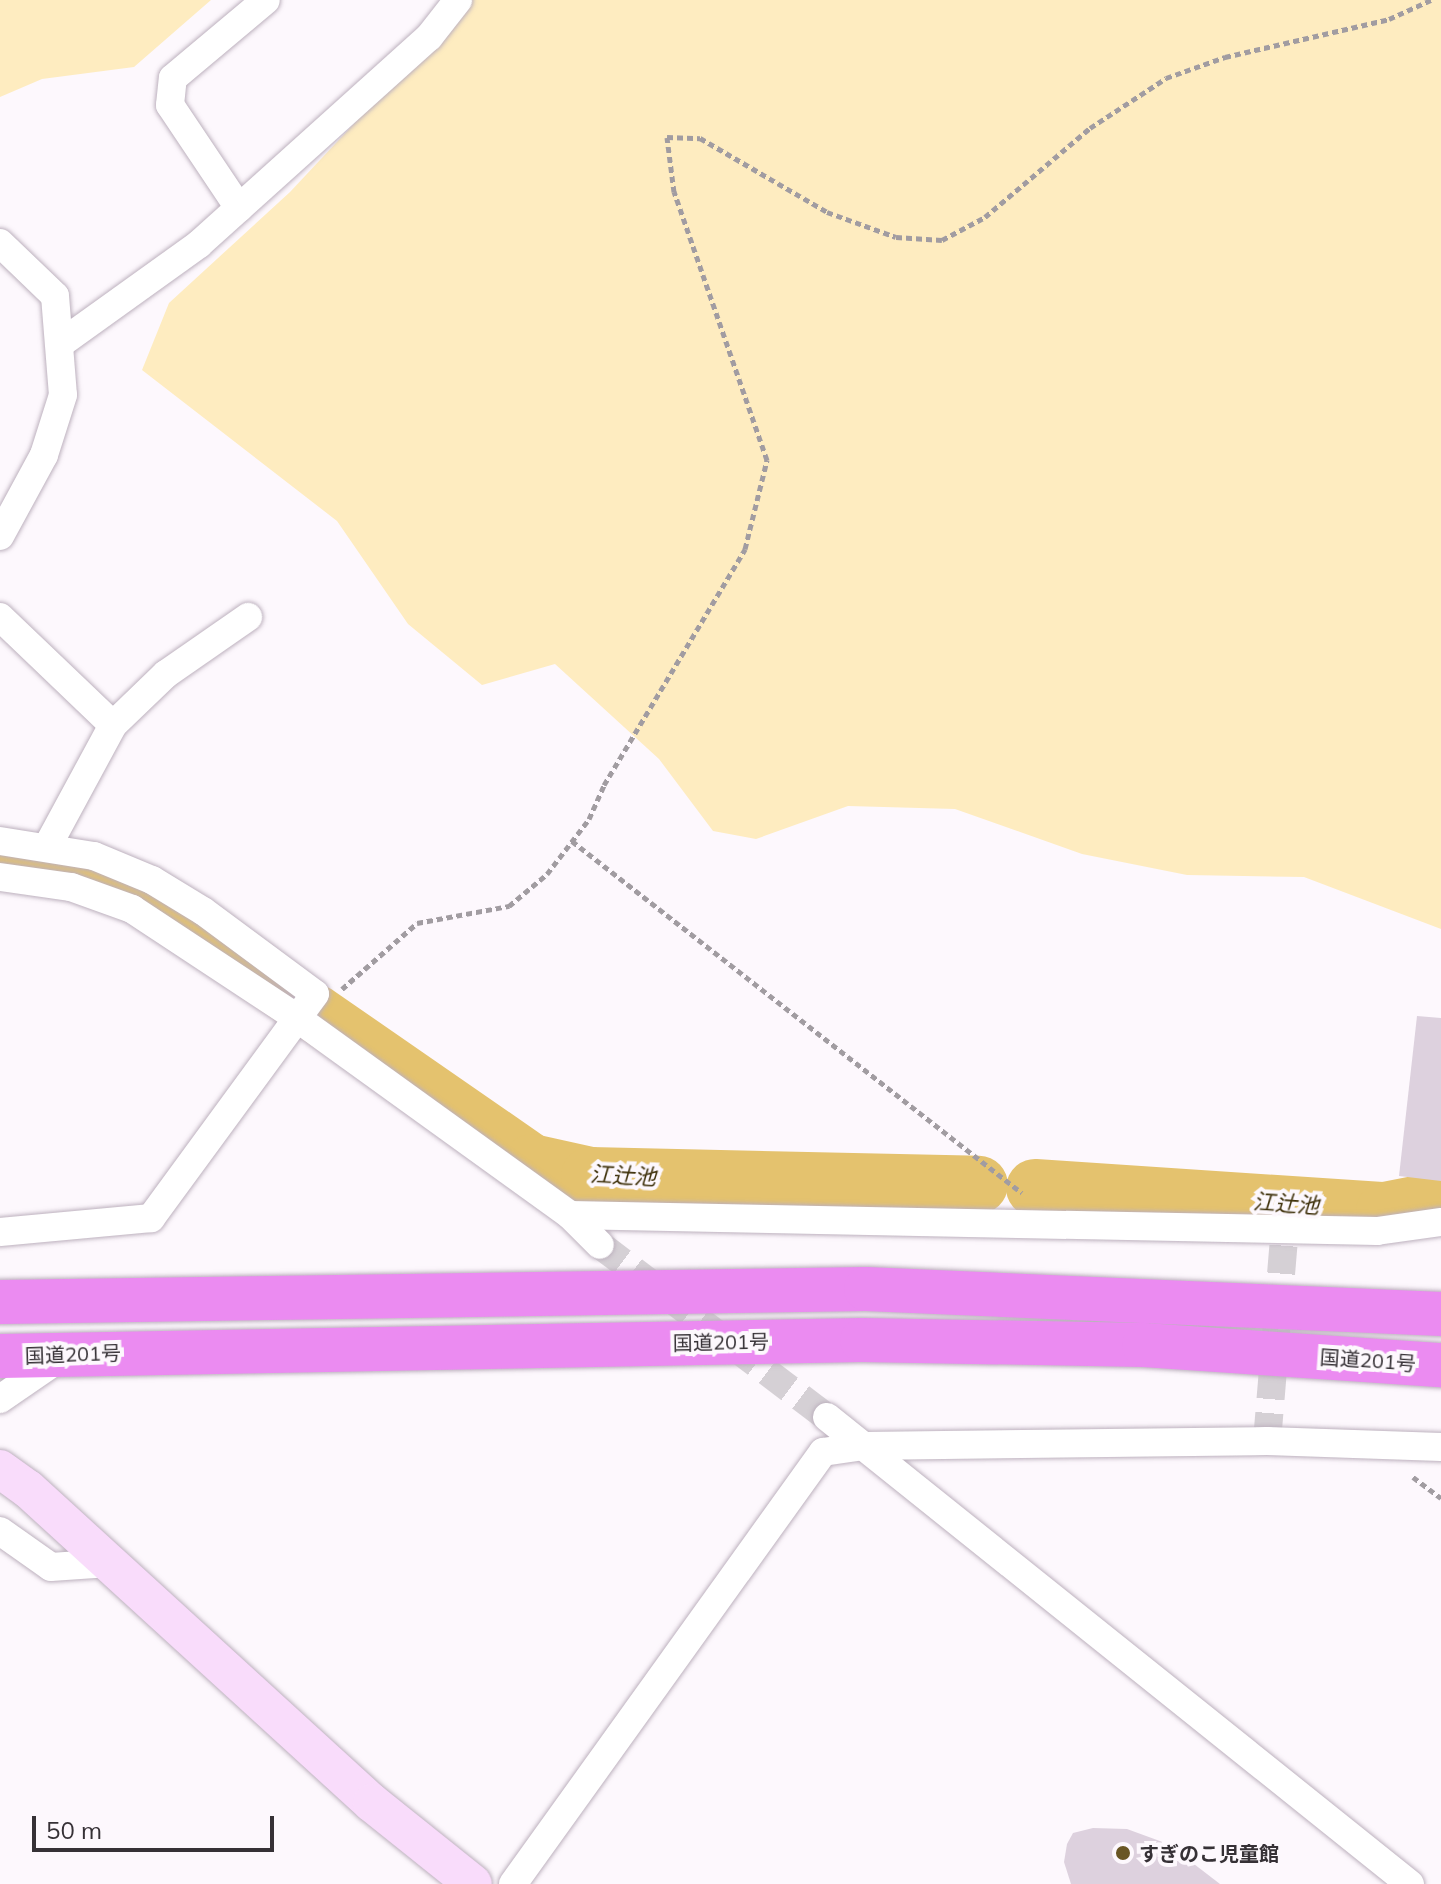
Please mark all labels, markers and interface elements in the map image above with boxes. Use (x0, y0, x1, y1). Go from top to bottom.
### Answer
water label: 江辻池 (589, 1161, 657, 1191)
water label: 江辻池 (1252, 1189, 1320, 1219)
street label: 国道201号 (673, 1329, 769, 1355)
street label: 国道201号 (25, 1340, 121, 1368)
street label: 国道201号 (1319, 1345, 1417, 1375)
scale bar (36, 1800, 278, 1850)
text: 50 m (46, 1815, 102, 1845)
place label: すぎのこ児童館 (1139, 1841, 1279, 1865)
marker: すぎのこ児童館 (1114, 1844, 1132, 1862)

